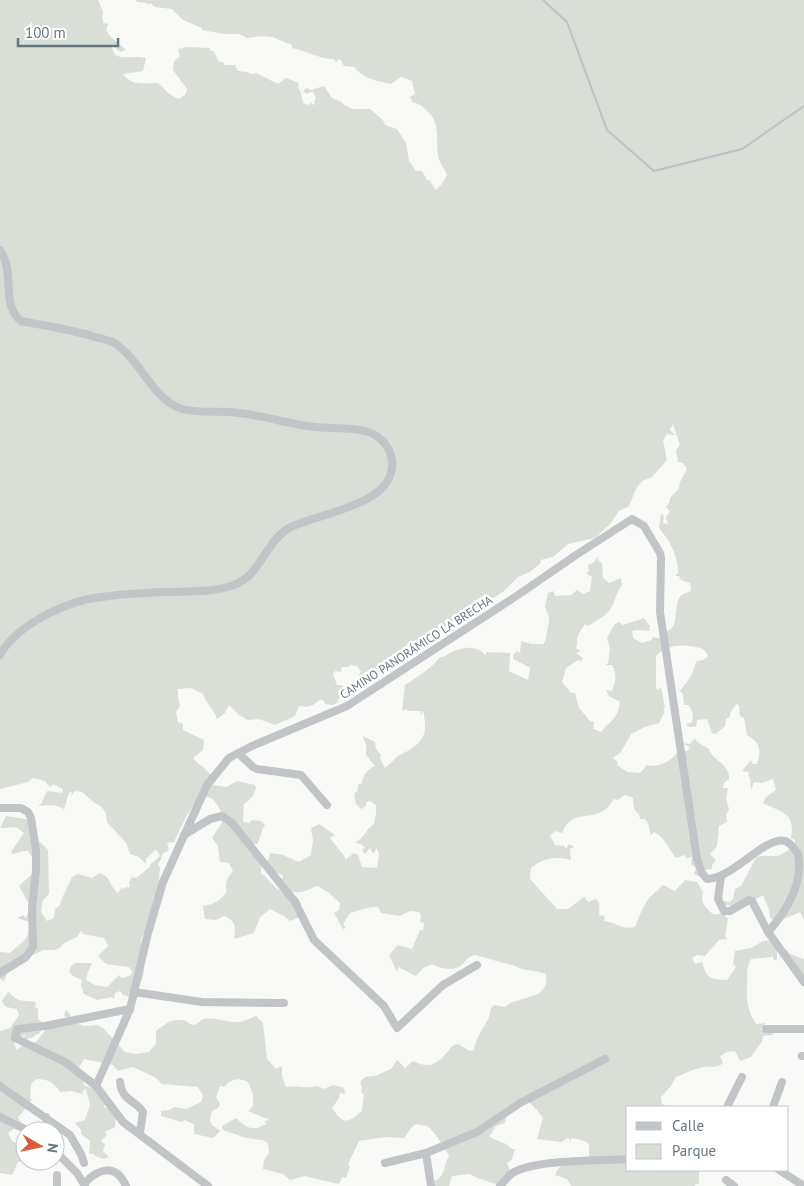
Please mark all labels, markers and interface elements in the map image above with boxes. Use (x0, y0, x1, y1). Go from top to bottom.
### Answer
scale bar (18, 15, 118, 47)
text: 100 m (25, 23, 66, 42)
street label: CAMINO PANORÁMICO LA BRECHA (337, 592, 495, 702)
legend (626, 1106, 789, 1171)
text: Calle (672, 1116, 704, 1135)
north arrow (15, 1121, 65, 1171)
text: Parque (672, 1141, 716, 1160)
text: N (43, 1142, 62, 1154)

